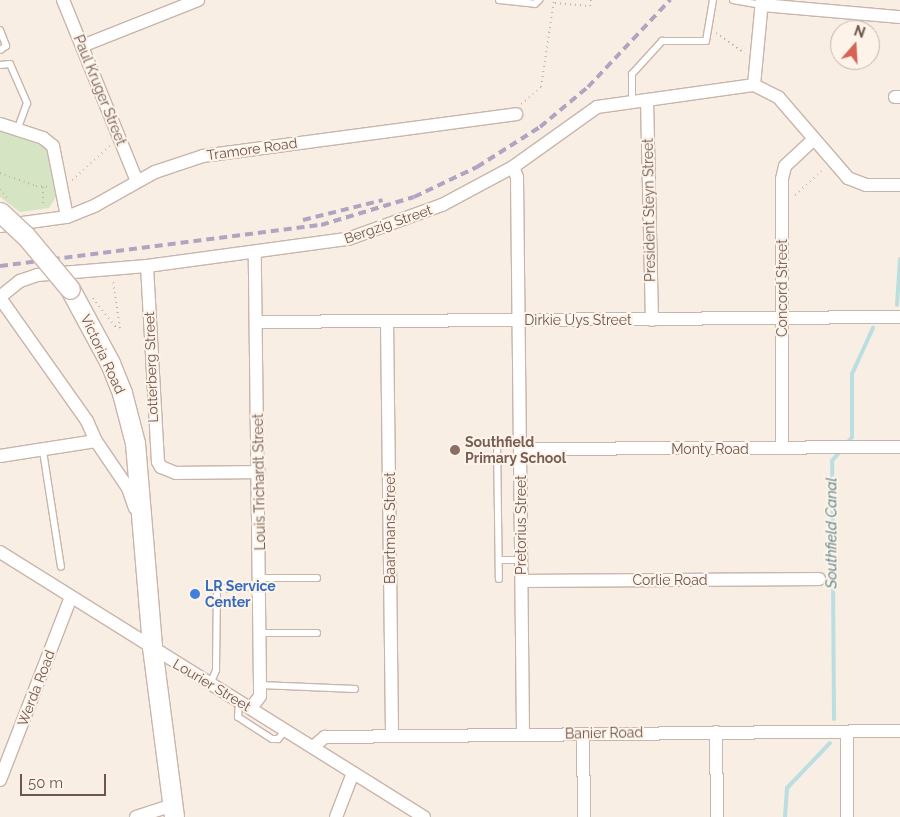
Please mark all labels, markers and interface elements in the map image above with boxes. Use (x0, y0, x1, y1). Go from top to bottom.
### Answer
north arrow (830, 20, 880, 70)
text: N (852, 22, 867, 41)
street label: Paul Kruger Street (70, 32, 130, 148)
street label: Tramore Road (206, 134, 298, 164)
street label: President Steyn Street (639, 138, 659, 282)
street label: Bergzig Street (342, 201, 434, 247)
street label: Concord Street (774, 239, 790, 337)
street label: Lotterberg Street (141, 311, 161, 423)
street label: Victoria Road (77, 312, 129, 396)
street label: Dirkie Uys Street (524, 312, 632, 328)
street label: Louis Trichardt Street (249, 413, 269, 551)
place label: Southfield Primary School (465, 434, 567, 467)
street label: Monty Road (671, 441, 749, 457)
marker: Southfield Primary School (449, 444, 461, 456)
street label: Baartmans Street (382, 472, 398, 584)
street label: Pretorius Street (513, 475, 529, 575)
water label: Southfield Canal (823, 477, 841, 589)
street label: Corlie Road (632, 572, 708, 588)
place label: LR Service Center (205, 578, 276, 610)
marker: LR Service Center (189, 588, 201, 600)
street label: Werda Road (14, 648, 58, 728)
street label: Lourier Street (170, 655, 254, 715)
street label: Banier Road (565, 724, 643, 742)
scale bar (22, 764, 109, 796)
text: 50 m (28, 774, 63, 792)

